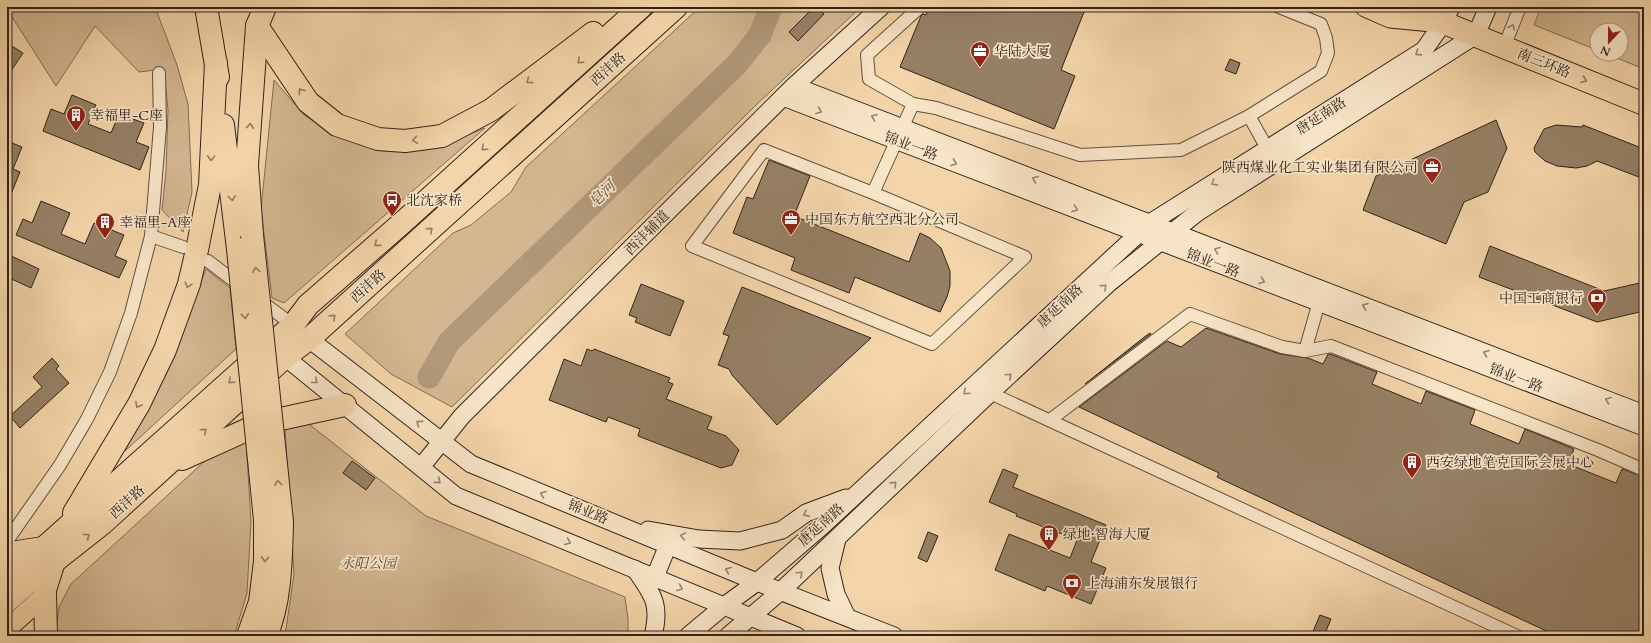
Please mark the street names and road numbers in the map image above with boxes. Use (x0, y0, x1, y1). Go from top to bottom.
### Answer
street label: 南三环路 (1514, 44, 1574, 82)
street label: 西沣路 (586, 48, 630, 90)
street label: 唐延南路 (1292, 93, 1350, 139)
street label: 锦业一路 (881, 127, 941, 165)
street label: 西沣辅道 (620, 206, 674, 260)
street label: 锦业一路 (1183, 244, 1243, 282)
street label: 西沣路 (346, 265, 390, 307)
street label: 唐延南路 (1033, 280, 1087, 332)
street label: 锦业一路 (1486, 359, 1546, 397)
street label: 西沣路 (105, 481, 149, 523)
street label: 锦业路 (565, 495, 611, 529)
street label: 唐延南路 (794, 499, 848, 551)

